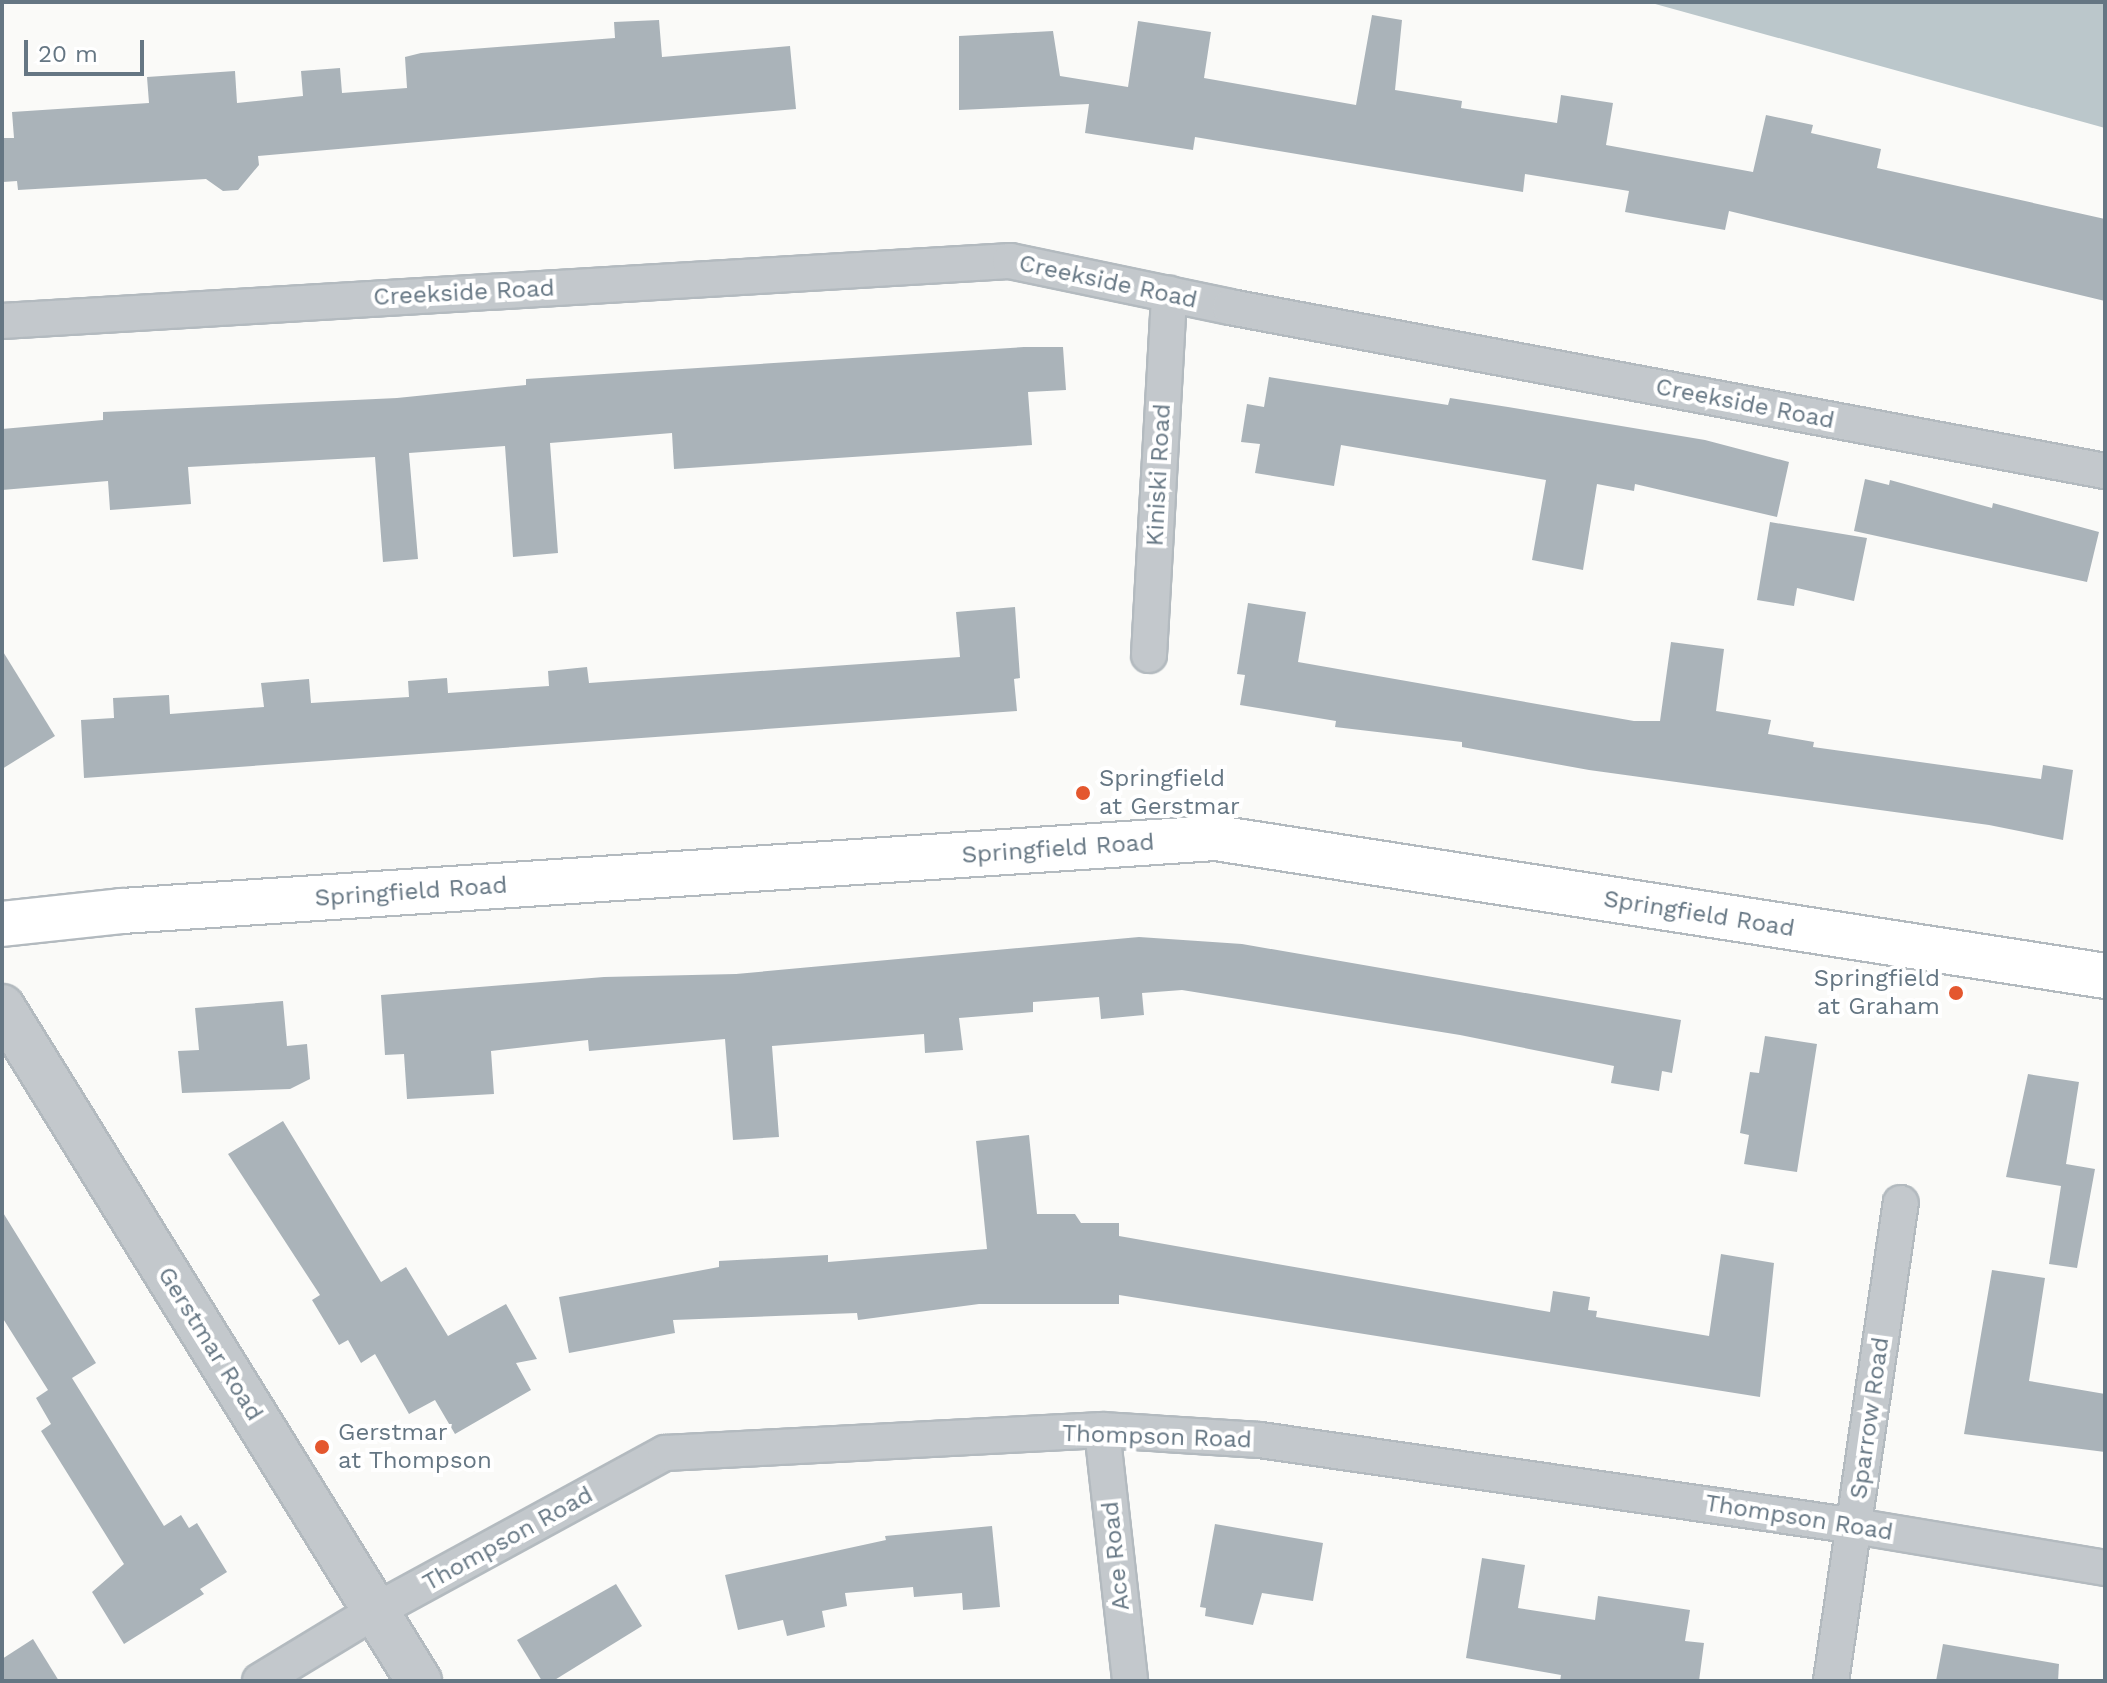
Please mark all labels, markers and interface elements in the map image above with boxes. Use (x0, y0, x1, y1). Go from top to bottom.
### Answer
scale bar (28, 24, 148, 74)
text: 20 m (38, 40, 98, 68)
street label: Creekside Road (1016, 249, 1200, 315)
street label: Creekside Road (373, 274, 555, 312)
street label: Creekside Road (1653, 373, 1837, 435)
street label: Kiniski Road (1141, 403, 1177, 547)
place label: Springfield at Gerstmar (1099, 765, 1240, 821)
marker: Springfield at Gerstmar (1074, 784, 1092, 802)
street label: Springfield Road (961, 828, 1155, 870)
street label: Springfield Road (314, 871, 508, 913)
street label: Springfield Road (1601, 885, 1797, 943)
place label: Springfield at Graham (1814, 965, 1940, 1021)
marker: Springfield at Graham (1947, 984, 1965, 1002)
street label: Gerstmar Road (151, 1262, 269, 1426)
street label: Sparrow Road (1844, 1335, 1896, 1501)
place label: Gerstmar at Thompson (338, 1419, 492, 1475)
street label: Thompson Road (1062, 1419, 1252, 1455)
marker: Gerstmar at Thompson (313, 1438, 331, 1456)
street label: Thompson Road (418, 1480, 598, 1598)
street label: Thompson Road (1703, 1489, 1895, 1547)
street label: Ace Road (1096, 1500, 1136, 1612)

